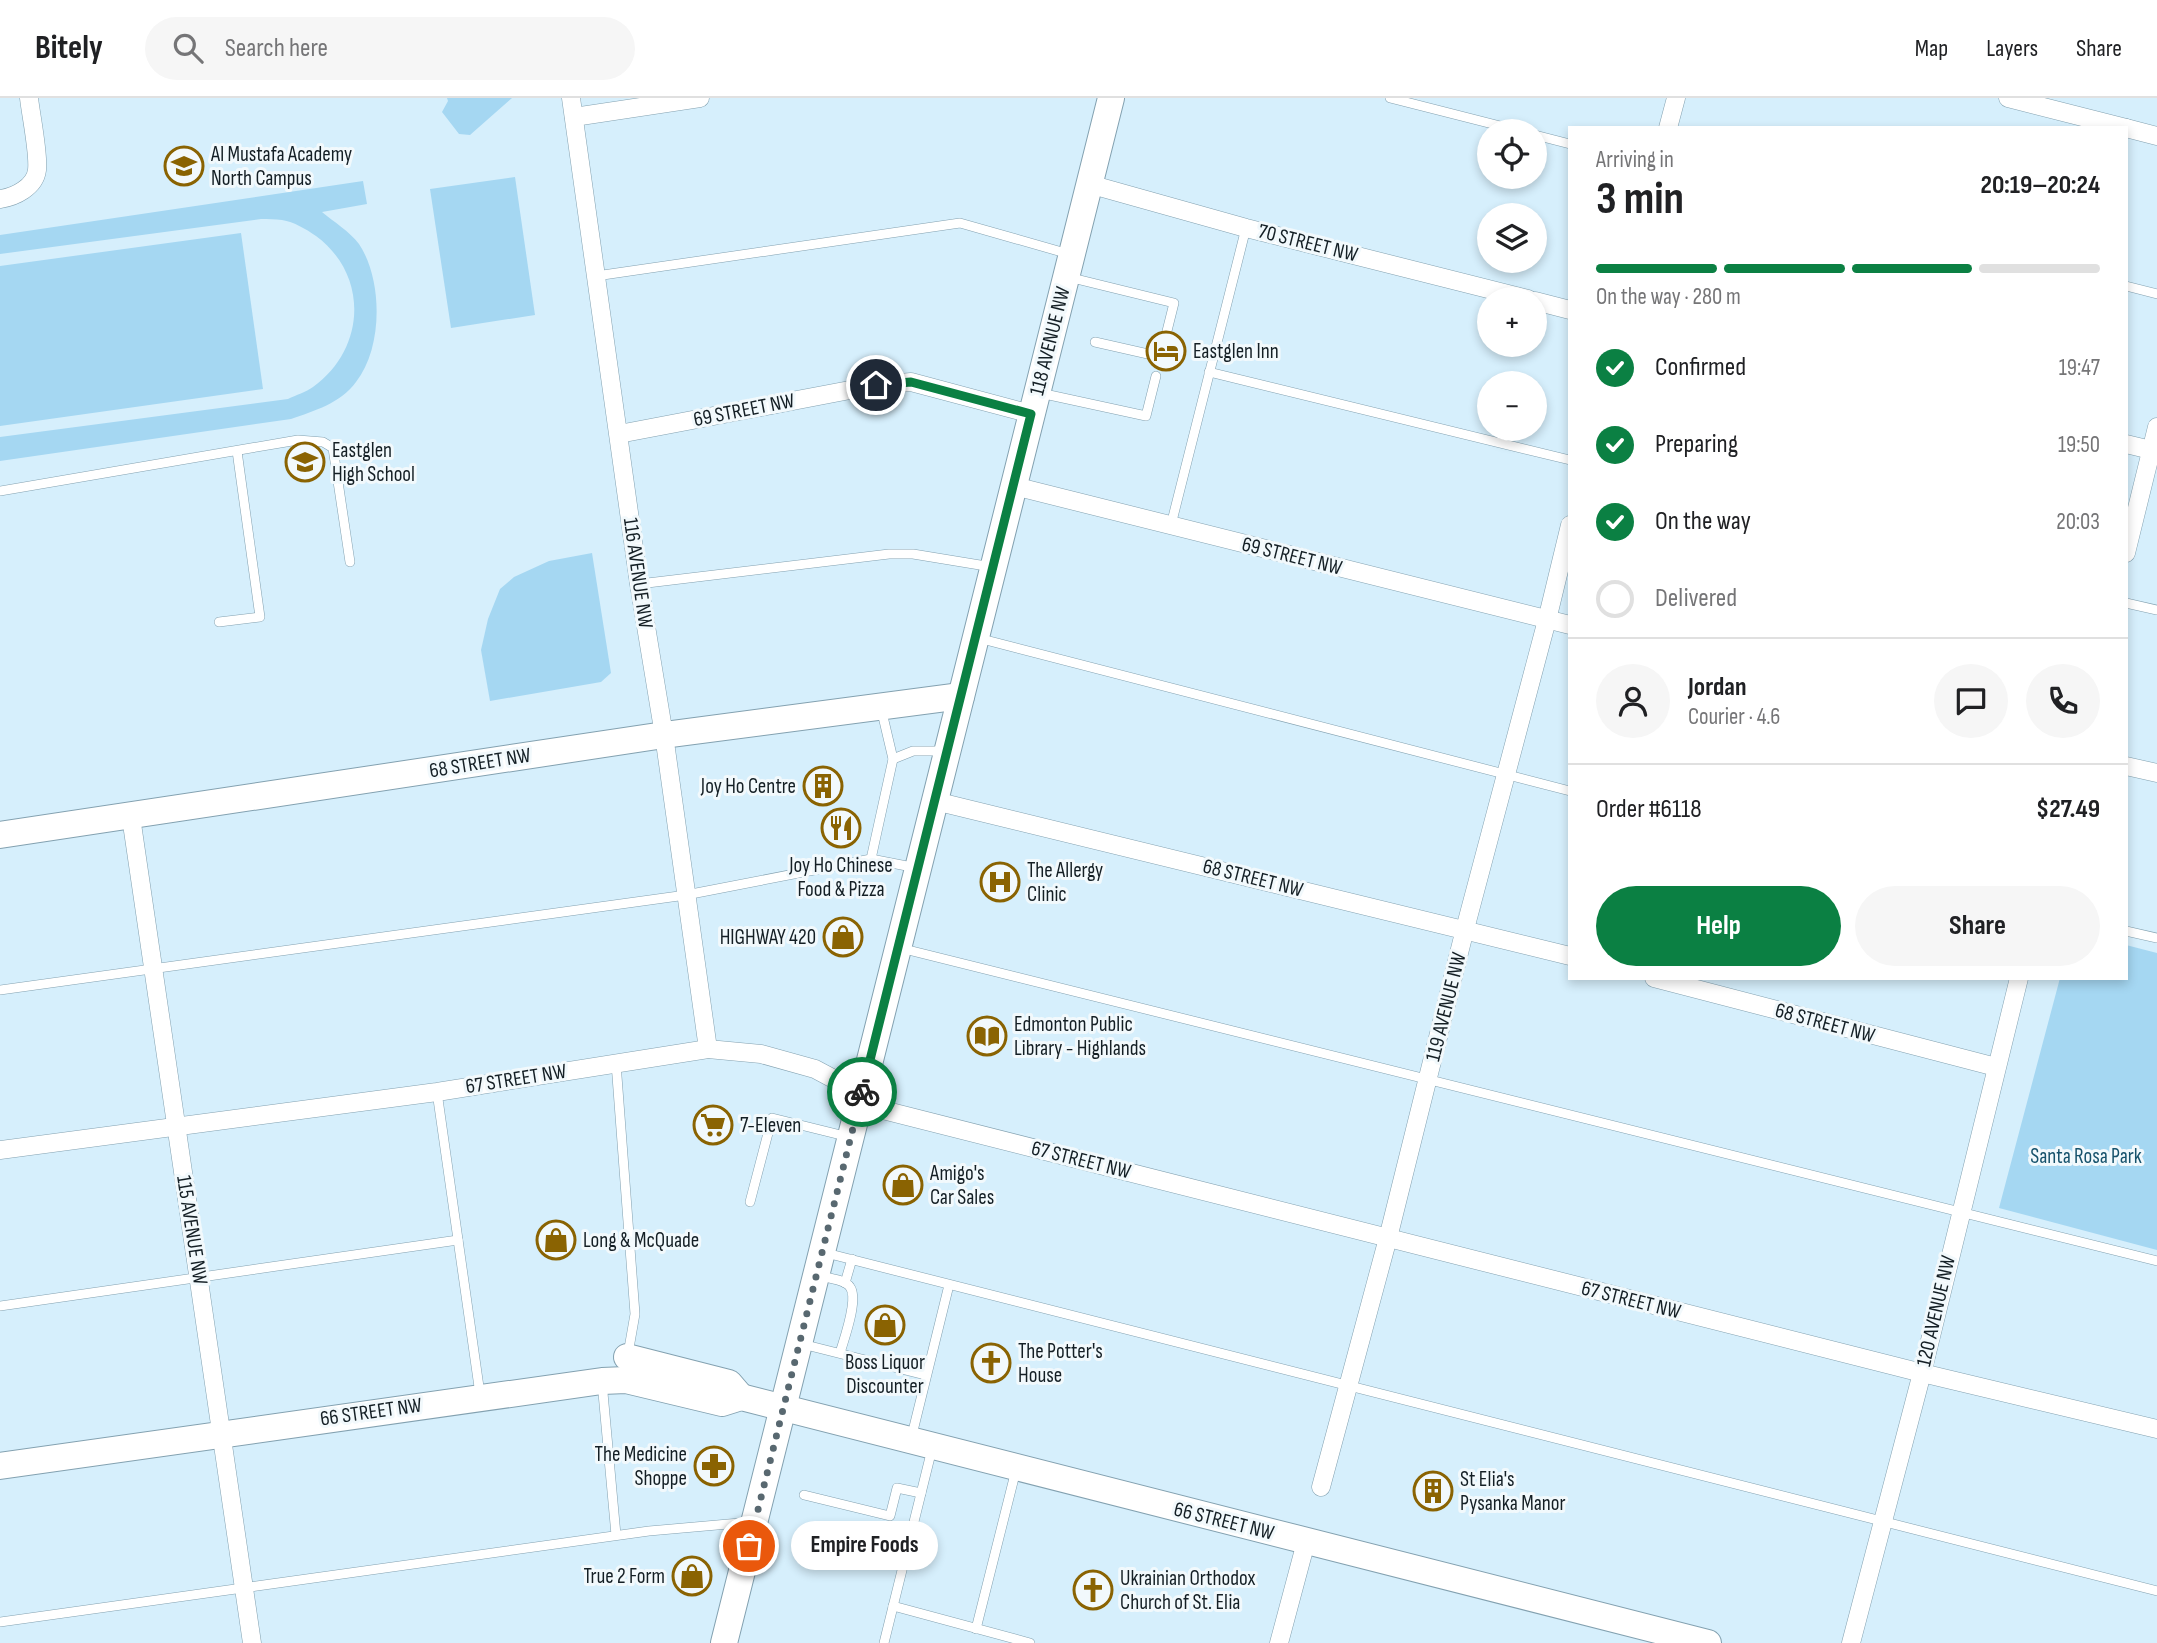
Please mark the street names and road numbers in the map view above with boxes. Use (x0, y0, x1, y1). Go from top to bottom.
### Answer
street label: 70 STREET NW (1256, 219, 1361, 268)
street label: 118 AVENUE NW (1024, 284, 1076, 398)
street label: 69 STREET NW (691, 388, 797, 432)
street label: 116 AVENUE NW (618, 516, 658, 630)
street label: 69 STREET NW (1239, 531, 1345, 581)
street label: 68 STREET NW (427, 743, 533, 783)
street label: 68 STREET NW (1200, 853, 1306, 903)
street label: 119 AVENUE NW (1420, 950, 1472, 1064)
street label: 68 STREET NW (1772, 998, 1878, 1048)
street label: 67 STREET NW (464, 1059, 568, 1099)
street label: 67 STREET NW (1029, 1136, 1134, 1184)
street label: 115 AVENUE NW (171, 1174, 213, 1287)
street label: 120 AVENUE NW (1911, 1253, 1961, 1369)
street label: 67 STREET NW (1579, 1276, 1684, 1324)
street label: 66 STREET NW (319, 1392, 424, 1432)
street label: 66 STREET NW (1171, 1496, 1277, 1546)

